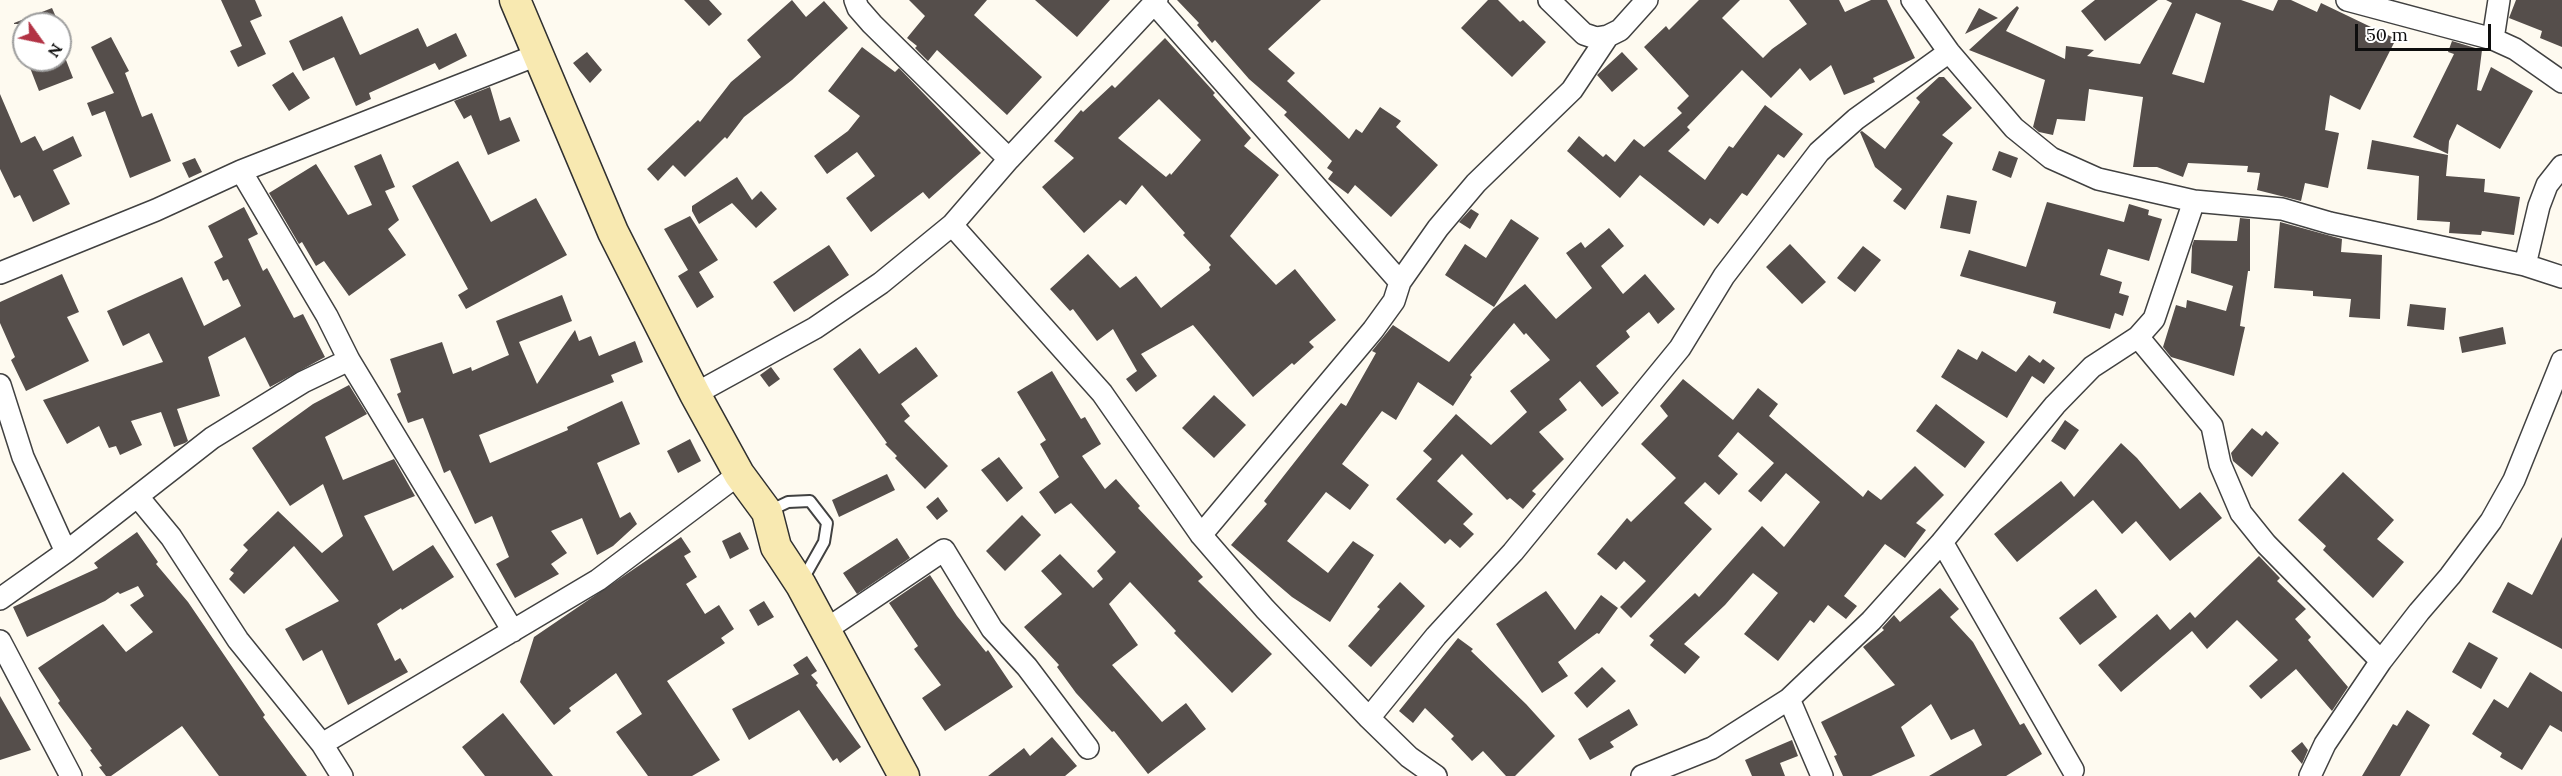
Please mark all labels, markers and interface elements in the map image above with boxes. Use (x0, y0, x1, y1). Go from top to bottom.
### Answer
north arrow (12, 12, 72, 72)
scale bar (2358, 12, 2494, 50)
text: 50 m (2366, 23, 2408, 46)
text: N (44, 40, 67, 61)

